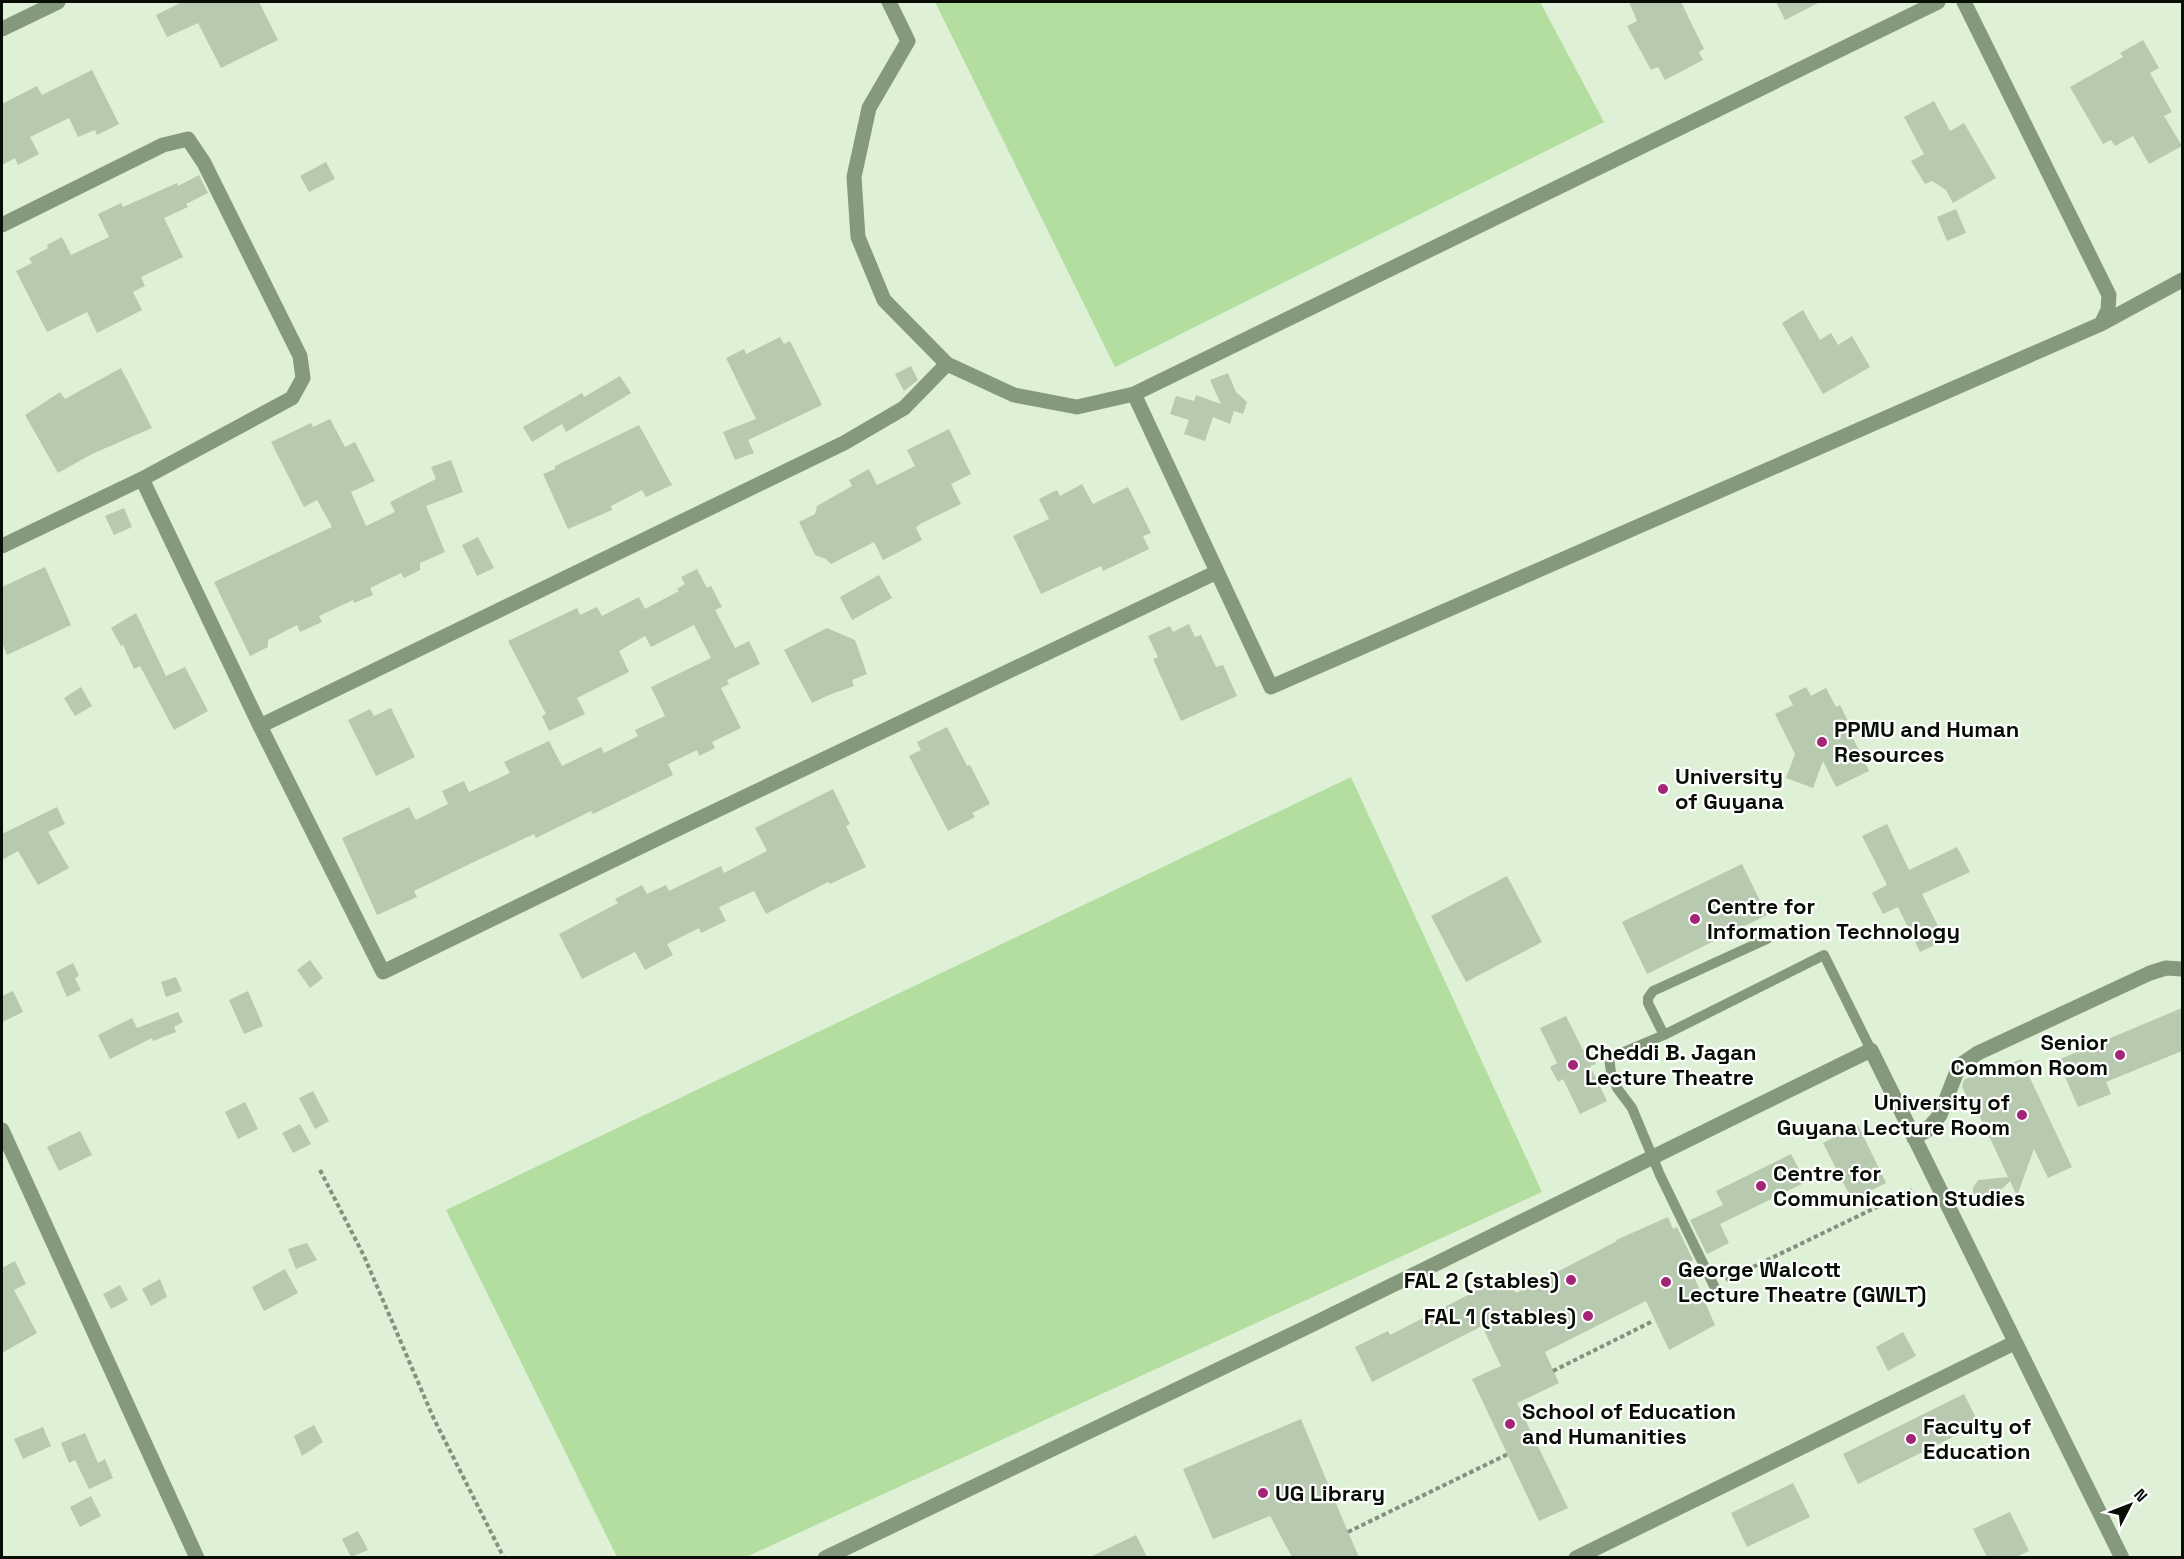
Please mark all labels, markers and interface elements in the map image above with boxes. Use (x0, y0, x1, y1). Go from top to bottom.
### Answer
place label: PPMU and Human Resources (1834, 715, 2019, 768)
marker: PPMU and Human Resources (1815, 735, 1829, 749)
place label: University of Guyana (1675, 762, 1784, 815)
marker: University of Guyana (1656, 782, 1670, 796)
place label: Centre for Information Technology (1707, 892, 1960, 945)
marker: Centre for Information Technology (1688, 912, 1702, 926)
place label: Senior Common Room (1951, 1028, 2108, 1081)
place label: Cheddi B. Jagan Lecture Theatre (1585, 1038, 1757, 1091)
marker: Senior Common Room (2113, 1048, 2127, 1062)
marker: Cheddi B. Jagan Lecture Theatre (1566, 1058, 1580, 1072)
place label: University of Guyana Lecture Room (1777, 1088, 2010, 1141)
marker: University of Guyana Lecture Room (2015, 1108, 2029, 1122)
place label: Centre for Communication Studies (1773, 1159, 2025, 1212)
marker: Centre for Communication Studies (1754, 1179, 1768, 1193)
place label: George Walcott Lecture Theatre (GWLT) (1678, 1255, 1926, 1308)
place label: FAL 2 (stables) (1404, 1266, 1559, 1294)
marker: FAL 2 (stables) (1564, 1273, 1578, 1287)
marker: George Walcott Lecture Theatre (GWLT) (1659, 1275, 1673, 1289)
place label: FAL 1 (stables) (1424, 1302, 1576, 1330)
marker: FAL 1 (stables) (1581, 1309, 1595, 1323)
place label: School of Education and Humanities (1522, 1397, 1736, 1450)
place label: Faculty of Education (1923, 1412, 2031, 1465)
marker: School of Education and Humanities (1503, 1417, 1517, 1431)
marker: Faculty of Education (1904, 1432, 1918, 1446)
north arrow (2100, 1475, 2160, 1535)
place label: UG Library (1275, 1479, 1385, 1507)
text: N (2129, 1484, 2152, 1506)
marker: UG Library (1256, 1486, 1270, 1500)

